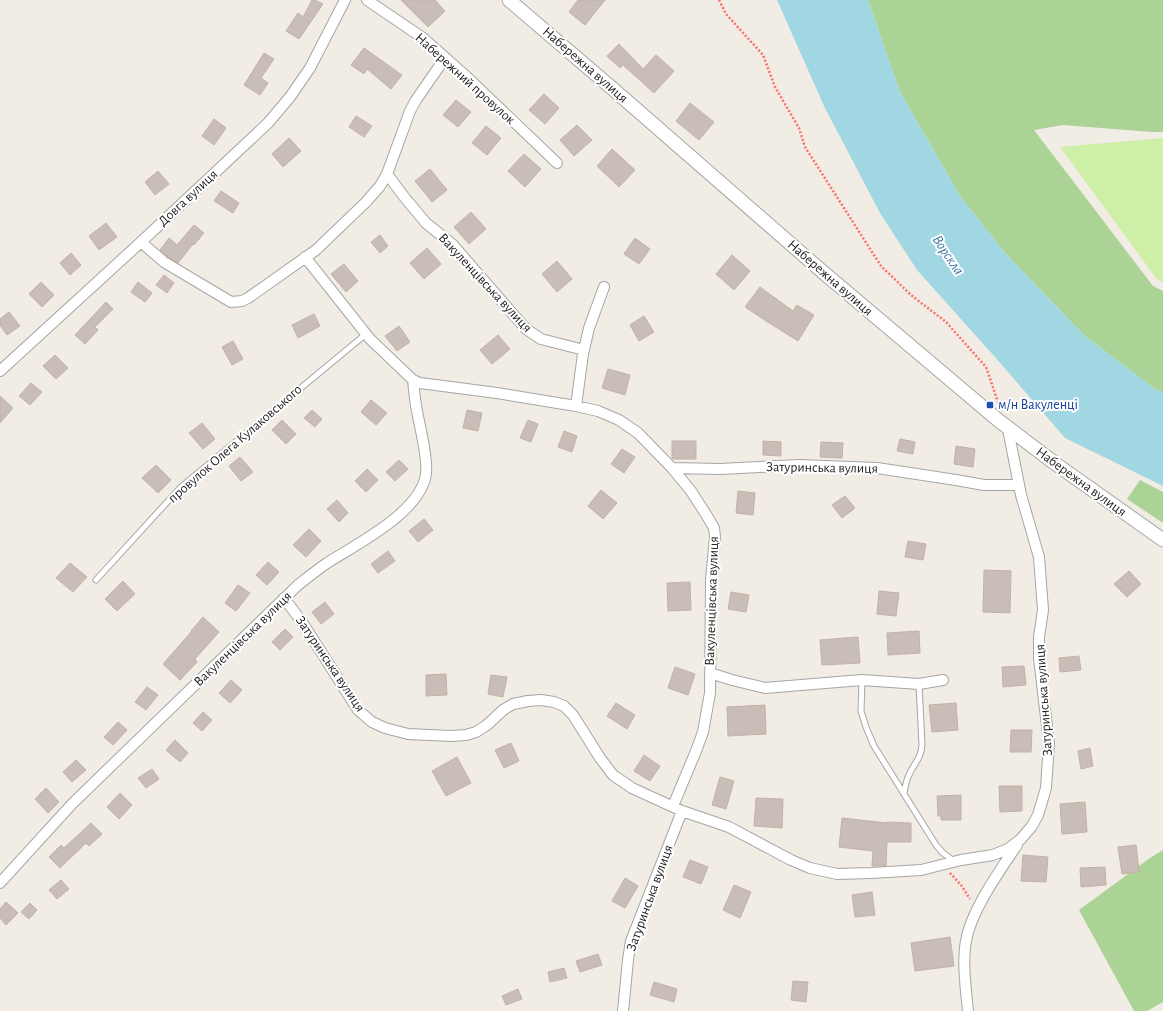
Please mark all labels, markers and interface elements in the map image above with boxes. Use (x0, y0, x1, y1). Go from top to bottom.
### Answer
street label: Набережна вулиця (540, 24, 630, 106)
street label: Набережний провулок (412, 31, 518, 128)
street label: Довга вулиця (156, 167, 220, 229)
street label: Вакуленцівська вулиця (436, 231, 534, 335)
water label: Ворскла (929, 232, 967, 278)
street label: Набережна вулиця (785, 237, 875, 319)
street label: провулок Олега Кулаковського (166, 382, 305, 506)
place label: м/н Вакуленці (998, 398, 1078, 412)
marker: м/н Вакуленці (985, 400, 995, 410)
street label: Набережна вулиця (1033, 445, 1129, 519)
street label: Затуринська вулиця (766, 460, 878, 476)
street label: Вакуленцівська вулиця (703, 536, 721, 666)
street label: Вакуленцівська вулиця (191, 589, 295, 689)
street label: Затуринська вулиця (293, 614, 367, 714)
street label: Затуринська вулиця (1033, 644, 1055, 756)
street label: Затуринська вулиця (624, 843, 676, 953)

